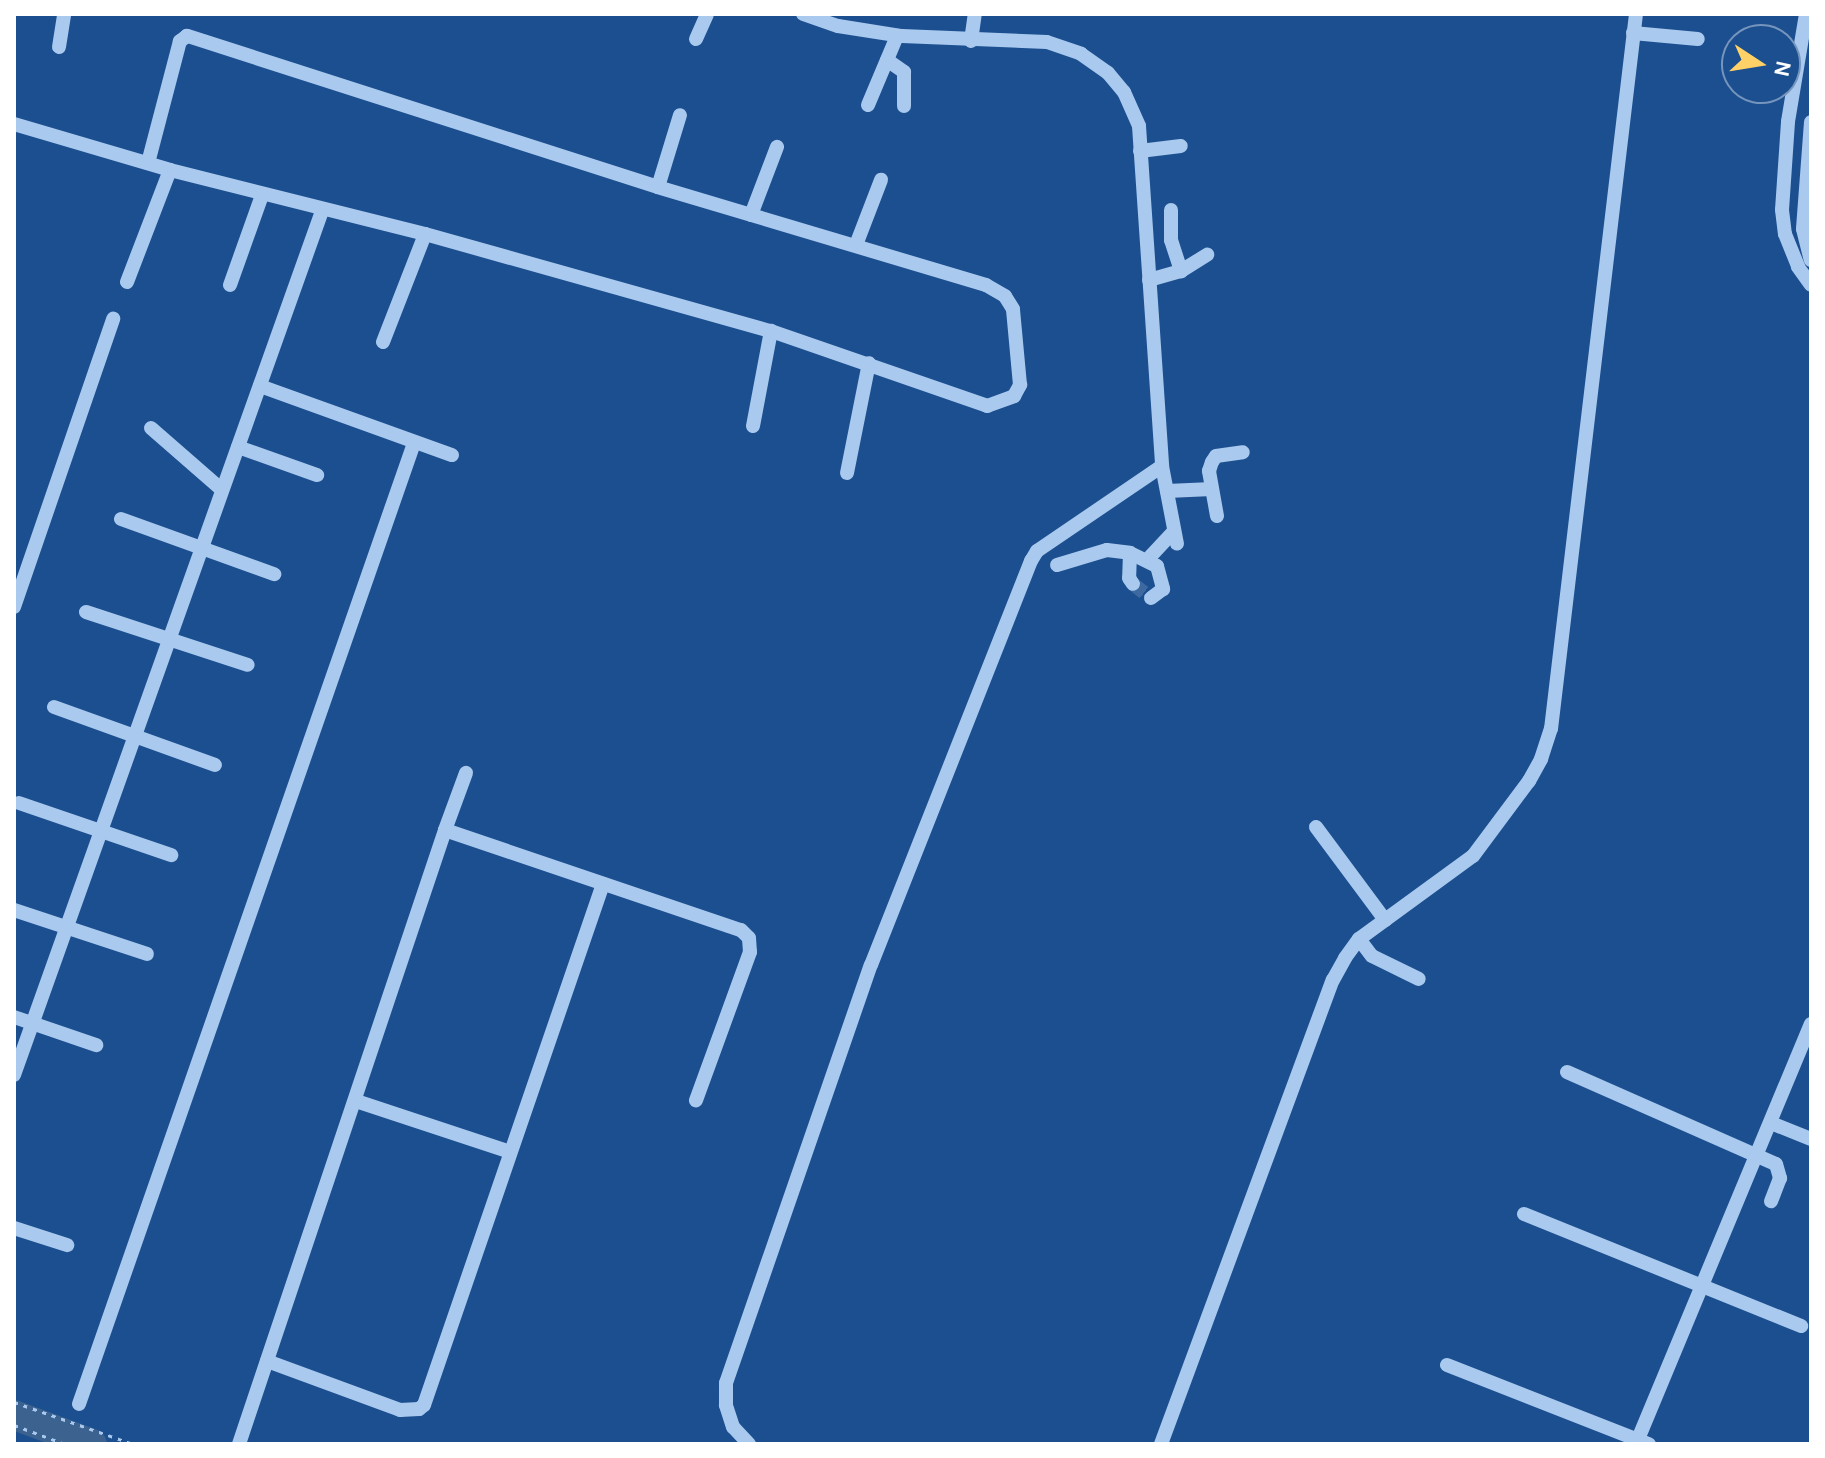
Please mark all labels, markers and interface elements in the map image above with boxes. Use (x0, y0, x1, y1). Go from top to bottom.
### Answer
north arrow (1721, 24, 1801, 104)
text: N (1768, 58, 1797, 79)

